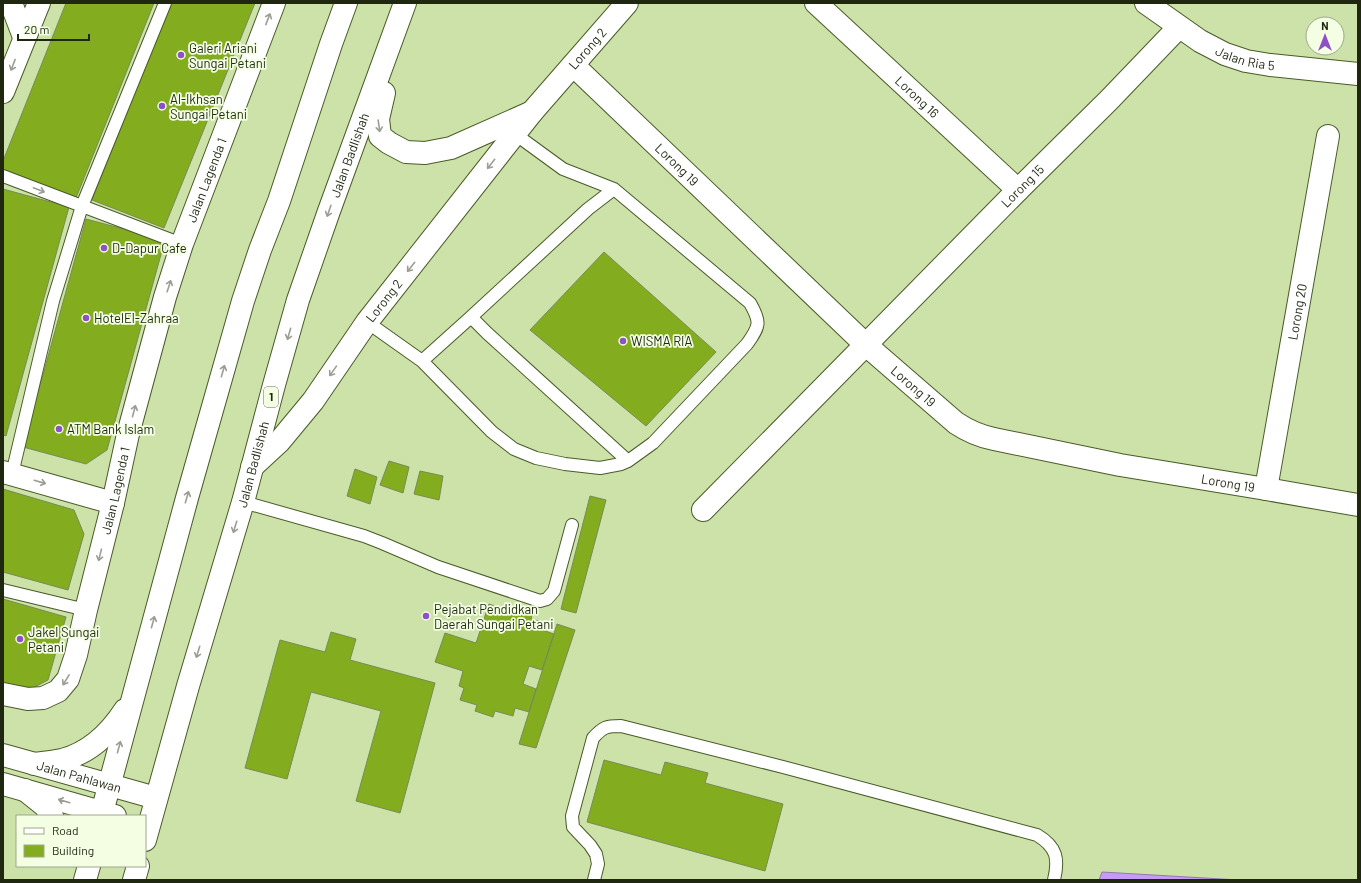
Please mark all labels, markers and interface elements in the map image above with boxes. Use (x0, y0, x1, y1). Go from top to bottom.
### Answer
one-way arrow (265, 13, 272, 26)
scale bar (18, 16, 89, 42)
north arrow (1305, 16, 1345, 56)
text: N (1321, 19, 1329, 32)
text: 20 m (24, 22, 50, 36)
street label: Lorong 2 (565, 24, 610, 73)
place label: Galeri Ariani Sungai Petani (189, 40, 266, 71)
street label: Jalan Ria 5 (1213, 42, 1276, 73)
marker: Galeri Ariani Sungai Petani (176, 50, 186, 60)
one-way arrow (9, 59, 17, 71)
street label: Lorong 16 (892, 72, 943, 121)
place label: Al-Ikhsan Sungai Petani (170, 91, 247, 122)
marker: Al-Ikhsan Sungai Petani (157, 101, 167, 111)
street label: Jalan Badlishah (327, 111, 372, 199)
one-way arrow (375, 119, 383, 132)
street label: Jalan Lagenda 1 (183, 136, 230, 225)
street label: Lorong 19 (652, 140, 702, 189)
one-way arrow (487, 159, 495, 170)
street label: Lorong 15 (998, 161, 1047, 211)
one-way arrow (33, 186, 45, 194)
one-way arrow (325, 204, 333, 216)
place label: D-Dapur Cafe (112, 240, 187, 256)
marker: D-Dapur Cafe (99, 243, 109, 253)
one-way arrow (406, 261, 415, 272)
street label: Lorong 2 (362, 276, 406, 325)
one-way arrow (166, 279, 173, 292)
street label: Lorong 20 (1284, 282, 1310, 341)
place label: HotelEl-Zahraa (94, 310, 179, 326)
marker: HotelEl-Zahraa (81, 313, 91, 323)
one-way arrow (285, 327, 292, 340)
place label: WISMA RIA (631, 333, 692, 349)
marker: WISMA RIA (618, 336, 628, 346)
street label: Lorong 19 (888, 362, 939, 410)
one-way arrow (220, 365, 227, 378)
one-way arrow (329, 365, 337, 376)
road number: 1 (264, 387, 278, 407)
one-way arrow (131, 405, 138, 418)
street label: Jalan Badlishah (234, 419, 272, 509)
place label: ATM Bank Islam (67, 421, 154, 437)
marker: ATM Bank Islam (54, 424, 64, 434)
street label: Jalan Lagenda 1 (97, 445, 133, 536)
street label: Lorong 19 (1200, 470, 1256, 495)
one-way arrow (34, 479, 47, 487)
one-way arrow (184, 490, 191, 503)
one-way arrow (231, 520, 238, 533)
one-way arrow (96, 548, 103, 561)
place label: Pejabat Pendidkan Daerah Sungai Petani (434, 601, 554, 632)
marker: Pejabat Pendidkan Daerah Sungai Petani (421, 611, 431, 621)
one-way arrow (150, 616, 157, 629)
place label: Jakel Sungai Petani (28, 624, 99, 655)
marker: Jakel Sungai Petani (15, 634, 25, 644)
one-way arrow (194, 645, 201, 658)
one-way arrow (62, 674, 70, 685)
one-way arrow (115, 741, 123, 754)
street label: Jalan Pahlawan (35, 757, 123, 796)
one-way arrow (58, 797, 71, 804)
legend (16, 815, 146, 867)
text: Road (52, 823, 79, 837)
text: Building (52, 843, 94, 857)

